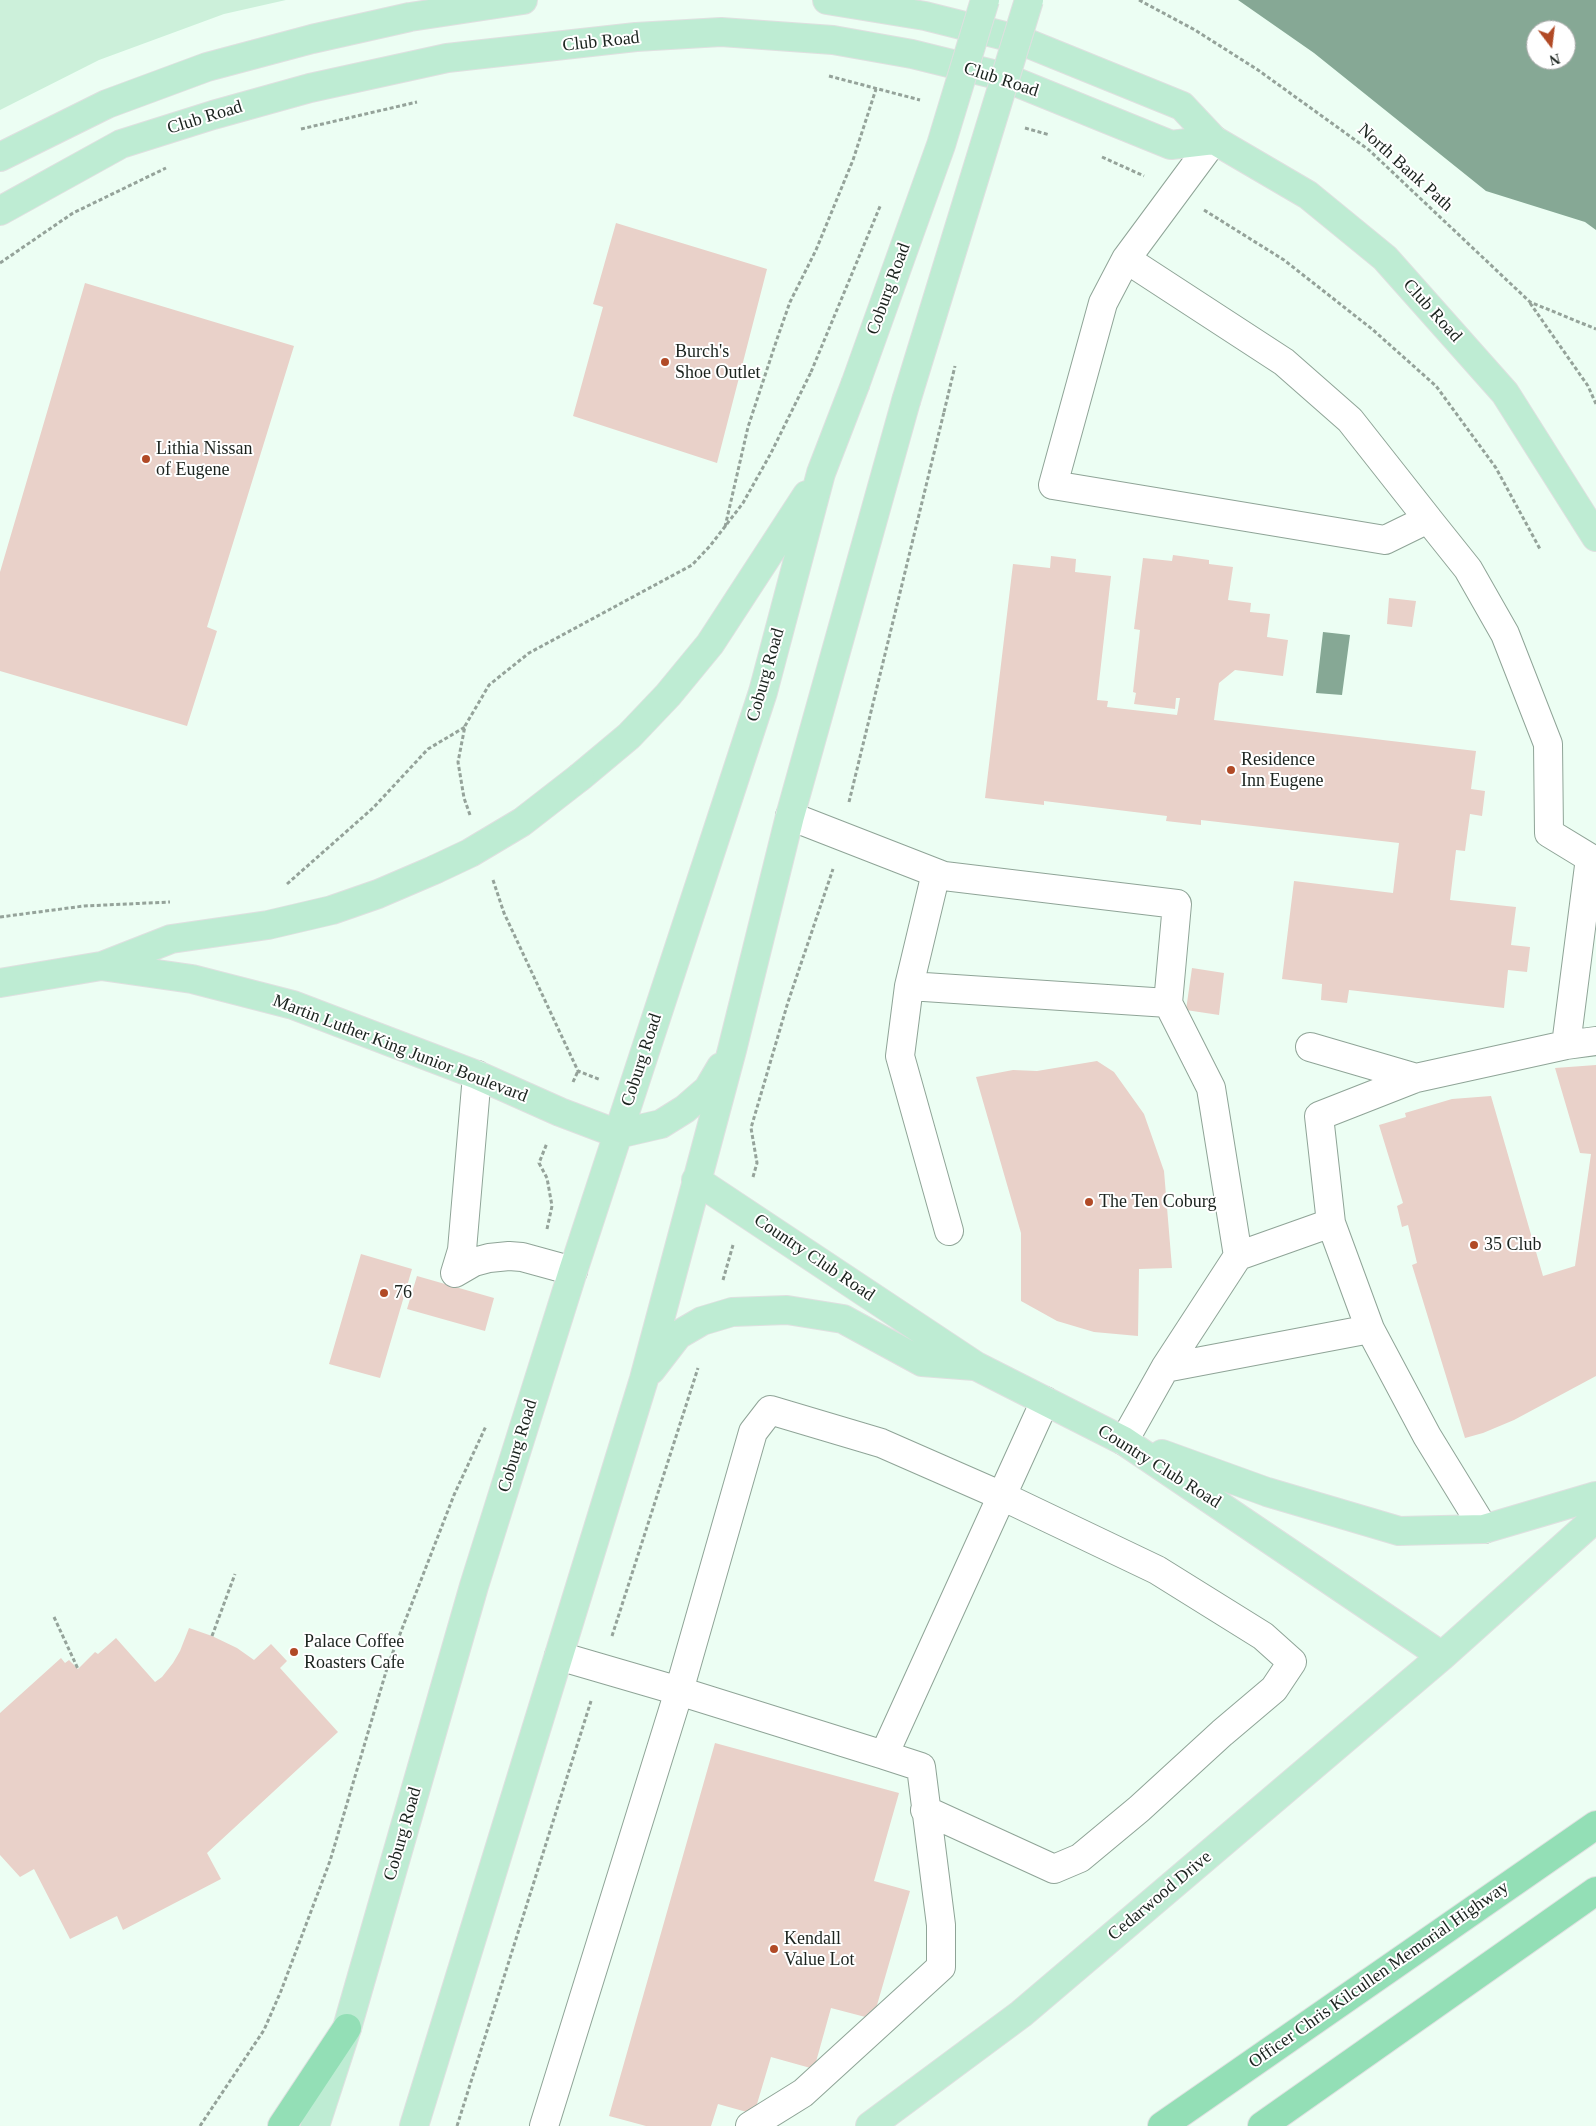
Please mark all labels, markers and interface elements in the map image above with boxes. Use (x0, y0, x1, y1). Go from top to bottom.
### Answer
north arrow (1526, 20, 1576, 70)
street label: Club Road (561, 27, 641, 57)
text: N (1548, 50, 1562, 68)
street label: Club Road (961, 58, 1041, 102)
street label: Club Road (165, 96, 245, 140)
street label: North Bank Path (1353, 119, 1457, 217)
street label: Coburg Road (862, 240, 916, 338)
street label: Club Road (1398, 275, 1466, 347)
place label: Burch's Shoe Outlet (675, 341, 760, 384)
marker: Burch's Shoe Outlet (659, 356, 671, 368)
place label: Lithia Nissan of Eugene (156, 438, 252, 480)
marker: Lithia Nissan of Eugene (140, 453, 152, 465)
street label: Coburg Road (742, 626, 790, 724)
place label: Residence Inn Eugene (1241, 749, 1323, 792)
marker: Residence Inn Eugene (1225, 764, 1237, 776)
street label: Martin Luther King Junior Boulevard (270, 990, 530, 1108)
street label: Coburg Road (617, 1011, 667, 1109)
place label: The Ten Coburg (1099, 1191, 1216, 1213)
marker: The Ten Coburg (1083, 1196, 1095, 1208)
street label: Country Club Road (750, 1210, 878, 1306)
place label: 35 Club (1484, 1234, 1542, 1256)
marker: 35 Club (1468, 1239, 1480, 1251)
place label: 76 (394, 1282, 412, 1304)
marker: 76 (378, 1287, 390, 1299)
street label: Coburg Road (494, 1397, 542, 1495)
street label: Country Club Road (1093, 1420, 1225, 1514)
place label: Palace Coffee Roasters Cafe (304, 1631, 404, 1674)
marker: Palace Coffee Roasters Cafe (288, 1646, 300, 1658)
street label: Coburg Road (379, 1785, 427, 1883)
street label: Cedarwood Drive (1104, 1846, 1216, 1946)
street label: Officer Chris Kilcullen Memorial Highway (1245, 1877, 1513, 2073)
place label: Kendall Value Lot (784, 1928, 854, 1970)
marker: Kendall Value Lot (768, 1943, 780, 1955)

